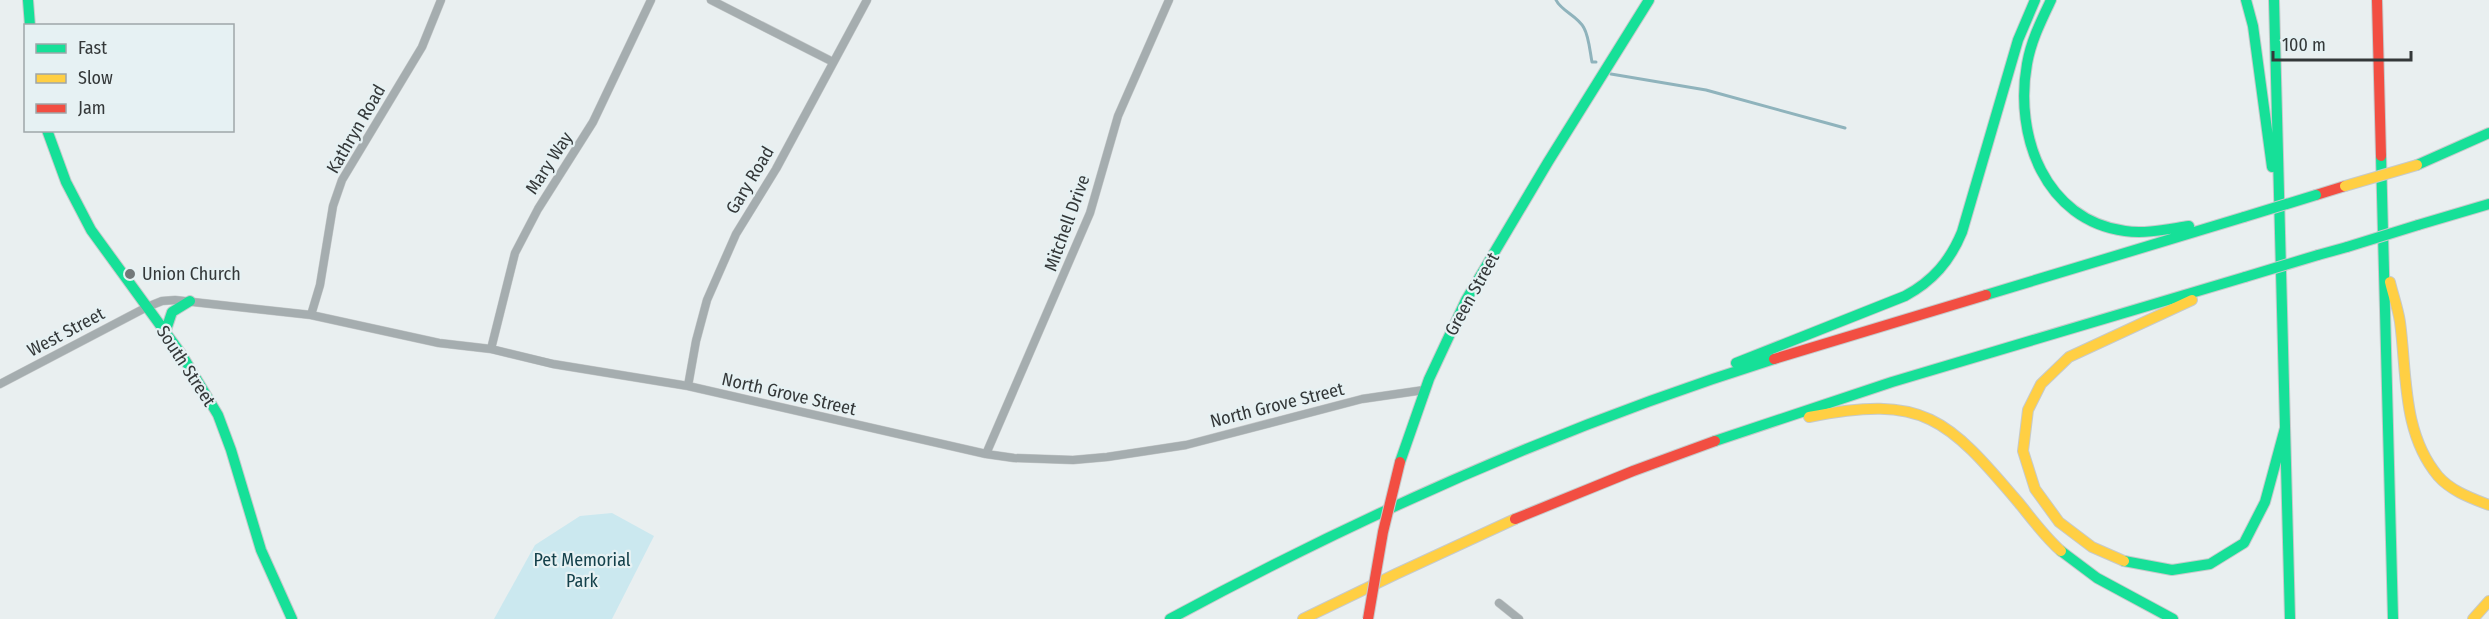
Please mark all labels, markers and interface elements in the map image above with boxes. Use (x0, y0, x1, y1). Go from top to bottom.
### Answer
legend (24, 24, 234, 132)
scale bar (2273, 24, 2411, 62)
text: 100 m (2282, 34, 2326, 56)
text: Fast (78, 37, 107, 59)
text: Slow (78, 67, 113, 89)
street label: Kathryn Road (322, 81, 390, 177)
text: Jam (78, 97, 106, 119)
street label: Mary Way (521, 128, 577, 198)
street label: Gary Road (721, 142, 779, 218)
street label: Mitchell Drive (1039, 172, 1095, 274)
street label: Green Street (1440, 248, 1504, 340)
place label: Union Church (142, 263, 241, 285)
marker: Union Church (123, 267, 137, 281)
street label: West Street (24, 302, 108, 361)
street label: South Street (152, 322, 220, 411)
street label: North Grove Street (720, 368, 858, 420)
street label: North Grove Street (1208, 378, 1346, 432)
park label: Pet Memorial Park (533, 549, 631, 592)

